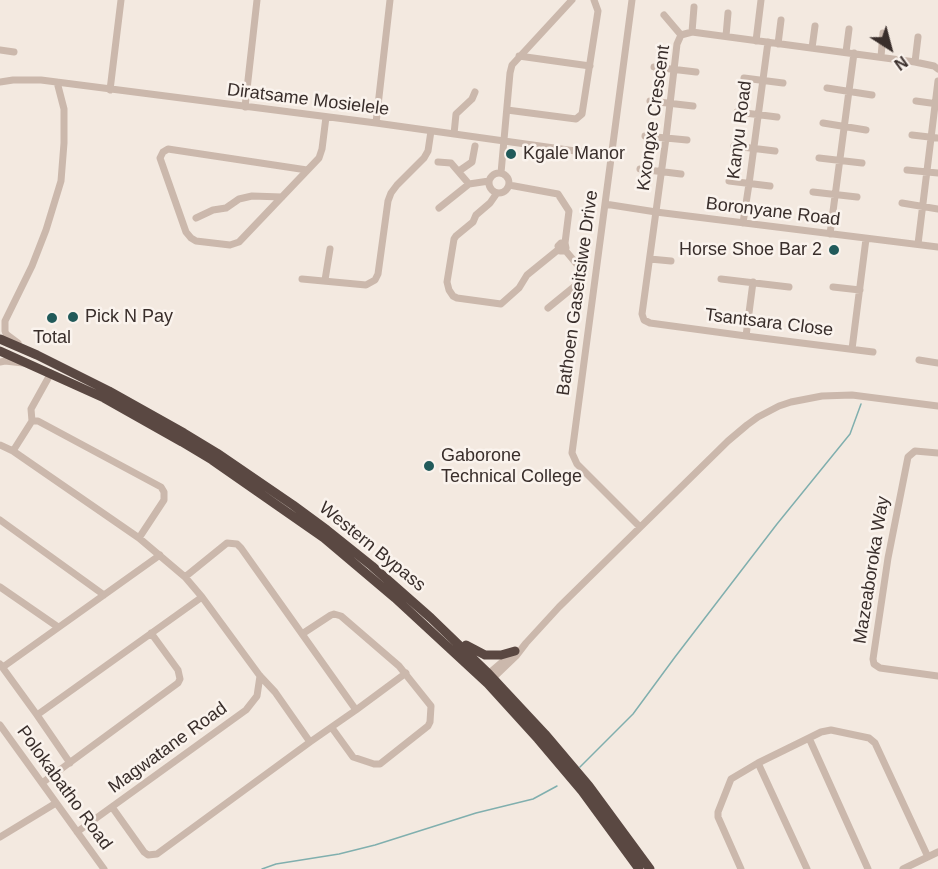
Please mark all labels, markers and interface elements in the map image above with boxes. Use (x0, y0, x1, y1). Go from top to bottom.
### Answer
north arrow (860, 18, 920, 78)
street label: Kxongxe Crescent (633, 44, 675, 192)
text: N (891, 53, 911, 73)
street label: Diratsame Mosielele (226, 79, 390, 121)
street label: Kanyu Road (723, 80, 757, 180)
place label: Kgale Manor (523, 143, 625, 165)
marker: Kgale Manor (504, 147, 518, 161)
street label: Bathoen Gaseitsiwe Drive (553, 189, 603, 397)
street label: Boronyane Road (705, 193, 841, 231)
place label: Horse Shoe Bar 2 (679, 239, 822, 261)
marker: Horse Shoe Bar 2 (827, 243, 841, 257)
street label: Tsantsara Close (704, 304, 834, 342)
place label: Pick N Pay (85, 306, 173, 328)
marker: Pick N Pay (66, 310, 80, 324)
marker: Total (45, 311, 59, 325)
place label: Total (33, 327, 71, 349)
place label: Gaborone Technical College (441, 445, 582, 488)
marker: Gaborone Technical College (422, 459, 436, 473)
street label: Mazeaboroka Way (850, 495, 894, 645)
street label: Western Bypass (314, 497, 430, 597)
street label: Magwatane Road (105, 698, 231, 798)
street label: Polokabatho Road (12, 722, 116, 854)

